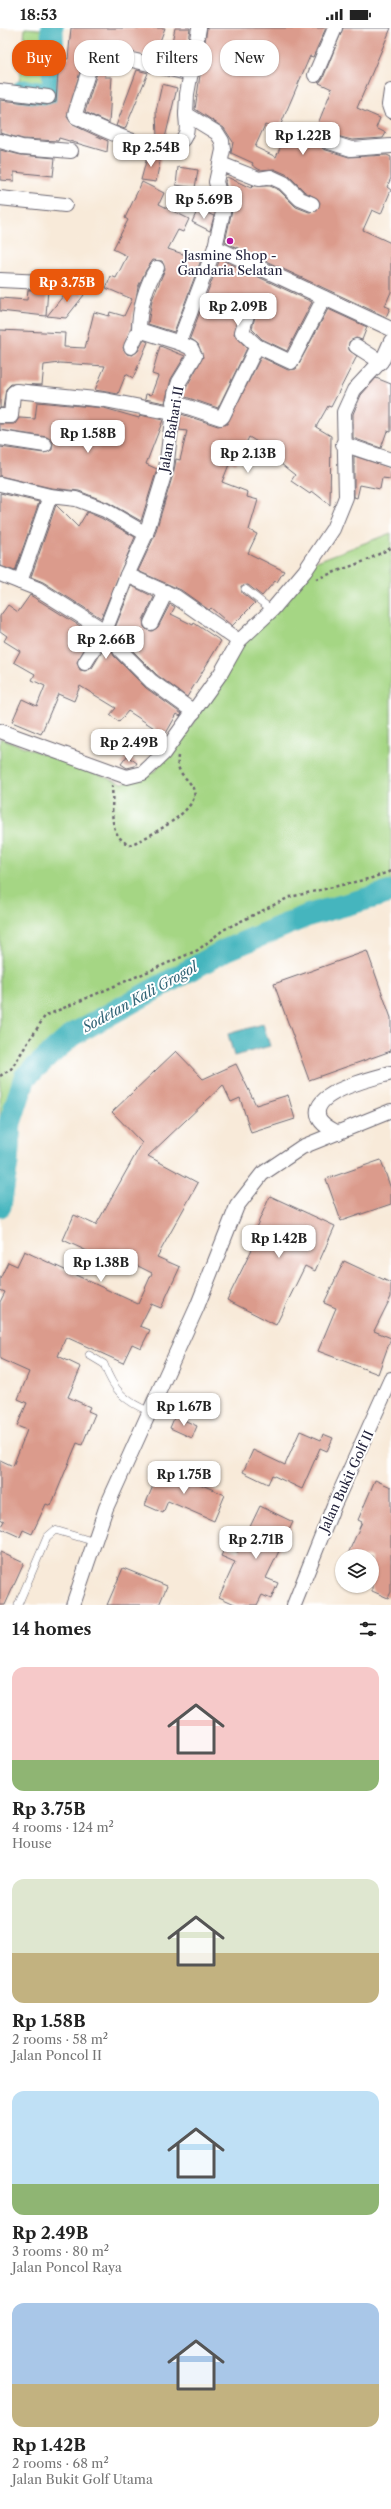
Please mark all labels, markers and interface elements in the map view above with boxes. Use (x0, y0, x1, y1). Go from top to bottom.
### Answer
text: 18:53 (20, 5, 57, 24)
chip: Buy (12, 40, 66, 76)
chip: Rent (74, 40, 134, 76)
chip: Filters (142, 40, 212, 76)
chip: New (220, 40, 279, 76)
pin: Rp 1.22B (262, 122, 344, 156)
text: Rp 1.22B (275, 127, 331, 143)
pin: Rp 2.54B (110, 134, 192, 168)
text: Rp 2.54B (122, 139, 180, 155)
pin: Rp 5.69B (163, 186, 245, 220)
text: Rp 5.69B (175, 191, 233, 207)
marker: Jasmine Shop - Gandaria Selatan (225, 236, 235, 246)
place label: Jasmine Shop - Gandaria Selatan (177, 247, 283, 278)
pin: Rp 3.75B (26, 269, 108, 303)
text: Rp 3.75B (39, 274, 95, 290)
pin: Rp 2.09B (197, 293, 279, 327)
text: Rp 2.09B (209, 298, 267, 314)
street label: Jalan Bahari II (155, 385, 186, 475)
pin: Rp 1.58B (47, 420, 129, 454)
text: Rp 1.58B (60, 425, 116, 441)
pin: Rp 2.13B (207, 440, 289, 474)
text: Rp 2.13B (220, 445, 276, 461)
pin: Rp 2.66B (65, 626, 147, 660)
text: Rp 2.66B (77, 631, 135, 647)
pin: Rp 2.49B (88, 729, 170, 763)
text: Rp 2.49B (100, 734, 158, 750)
water label: Sodetan Kali Grogol (78, 957, 202, 1037)
pin: Rp 1.42B (238, 1225, 320, 1259)
text: Rp 1.42B (251, 1230, 307, 1246)
pin: Rp 1.38B (60, 1249, 142, 1283)
text: Rp 1.38B (73, 1254, 129, 1270)
pin: Rp 1.67B (143, 1393, 225, 1427)
text: Rp 1.67B (156, 1398, 212, 1414)
street label: Jalan Bukit Golf II (315, 1427, 377, 1536)
pin: Rp 1.75B (143, 1461, 225, 1495)
text: Rp 1.75B (157, 1466, 211, 1482)
pin: Rp 2.71B (215, 1526, 297, 1560)
text: Rp 2.71B (228, 1531, 284, 1547)
map controls (335, 1549, 379, 1593)
button: layers (335, 1549, 379, 1593)
icon: filters (357, 1618, 379, 1640)
text: 14 homes (12, 1619, 91, 1639)
icon: home (160, 1693, 232, 1765)
text: Rp 3.75B (12, 1799, 86, 1819)
text: 4 rooms · 124 m² (12, 1819, 114, 1835)
text: House (12, 1835, 52, 1851)
icon: home (160, 1905, 232, 1977)
text: Rp 1.58B (12, 2011, 86, 2031)
text: 2 rooms · 58 m² (12, 2031, 108, 2047)
text: Jalan Poncol II (12, 2047, 102, 2063)
icon: home (160, 2117, 232, 2189)
text: Rp 2.49B (12, 2223, 88, 2243)
text: 3 rooms · 80 m² (12, 2243, 109, 2259)
text: Jalan Poncol Raya (12, 2259, 122, 2275)
icon: home (160, 2329, 232, 2401)
text: Rp 1.42B (12, 2435, 86, 2455)
text: 2 rooms · 68 m² (12, 2455, 109, 2471)
text: Jalan Bukit Golf Utama (12, 2471, 153, 2487)

